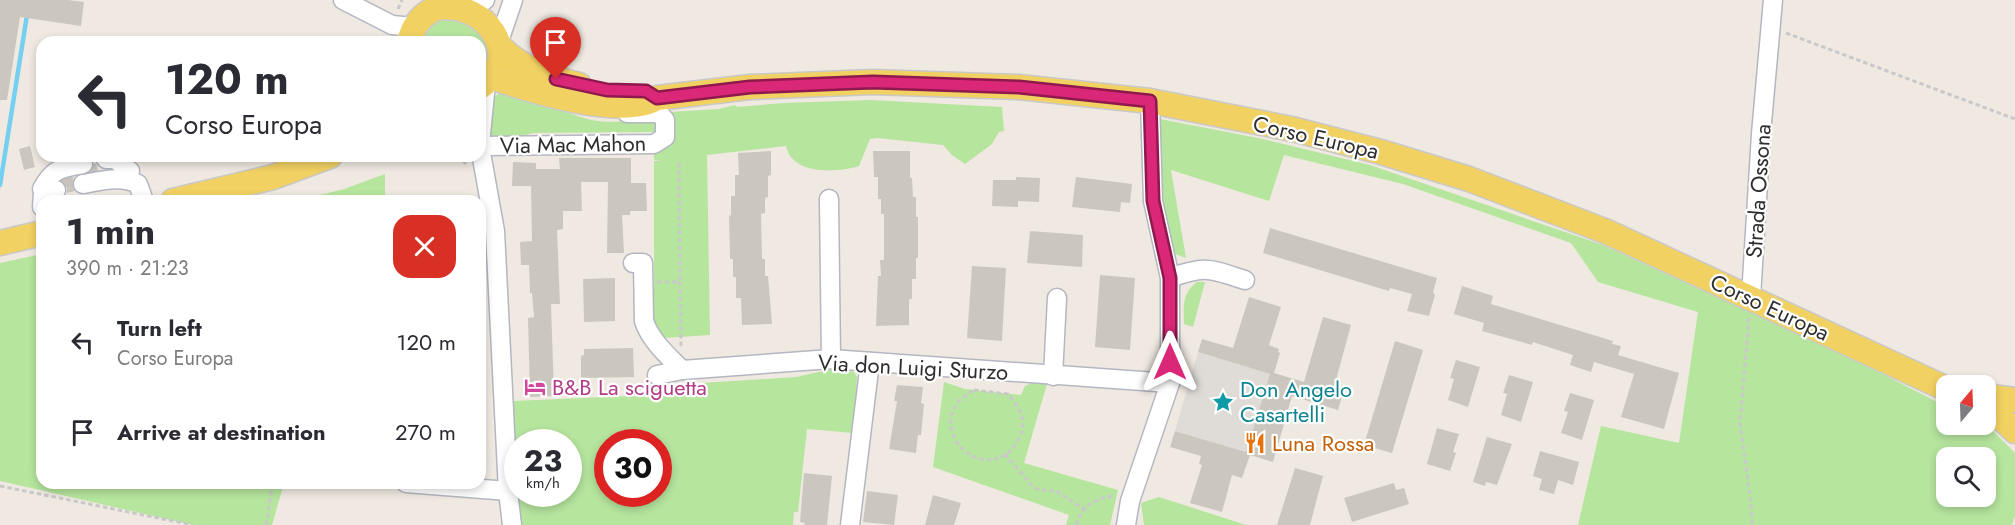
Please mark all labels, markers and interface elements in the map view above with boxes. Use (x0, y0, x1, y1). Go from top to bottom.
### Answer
pin (530, 17, 581, 79)
icon: arrive (539, 26, 572, 59)
text: 120 m (165, 49, 289, 110)
icon: left (66, 60, 144, 138)
text: Corso Europa (165, 105, 322, 144)
street label: Corso Europa (1250, 107, 1382, 167)
street label: Strada Ossona (1737, 123, 1779, 259)
street label: Via Mac Mahon (499, 127, 647, 161)
text: 1 min (66, 205, 155, 257)
button: close (393, 215, 456, 278)
text: 390 m · 21:23 (66, 254, 189, 283)
street label: Corso Europa (1705, 265, 1835, 349)
text: Turn left (117, 312, 202, 344)
icon: left (66, 326, 99, 359)
text: 120 m (397, 326, 456, 358)
position arrow (1138, 330, 1202, 394)
text: Corso Europa (117, 344, 233, 373)
street label: Via don Luigi Sturzo (817, 346, 1009, 388)
place label: B&B La sciguetta (552, 371, 707, 403)
place label: Don Angelo Casartelli (1240, 373, 1352, 430)
hotel icon: B&B La sciguetta (523, 375, 547, 399)
north arrow (1936, 375, 1996, 435)
map controls (1936, 375, 1996, 507)
place icon: Don Angelo Casartelli (1211, 390, 1235, 414)
icon: arrive (66, 416, 99, 449)
text: Arrive at destination (117, 416, 326, 448)
text: 270 m (395, 416, 456, 448)
place label: Luna Rossa (1272, 427, 1374, 459)
speed limit sign: 30 (594, 429, 672, 507)
restaurant icon: Luna Rossa (1243, 431, 1267, 455)
text: 23 (524, 439, 562, 482)
button: search (1936, 447, 1996, 507)
text: km/h (526, 472, 560, 494)

